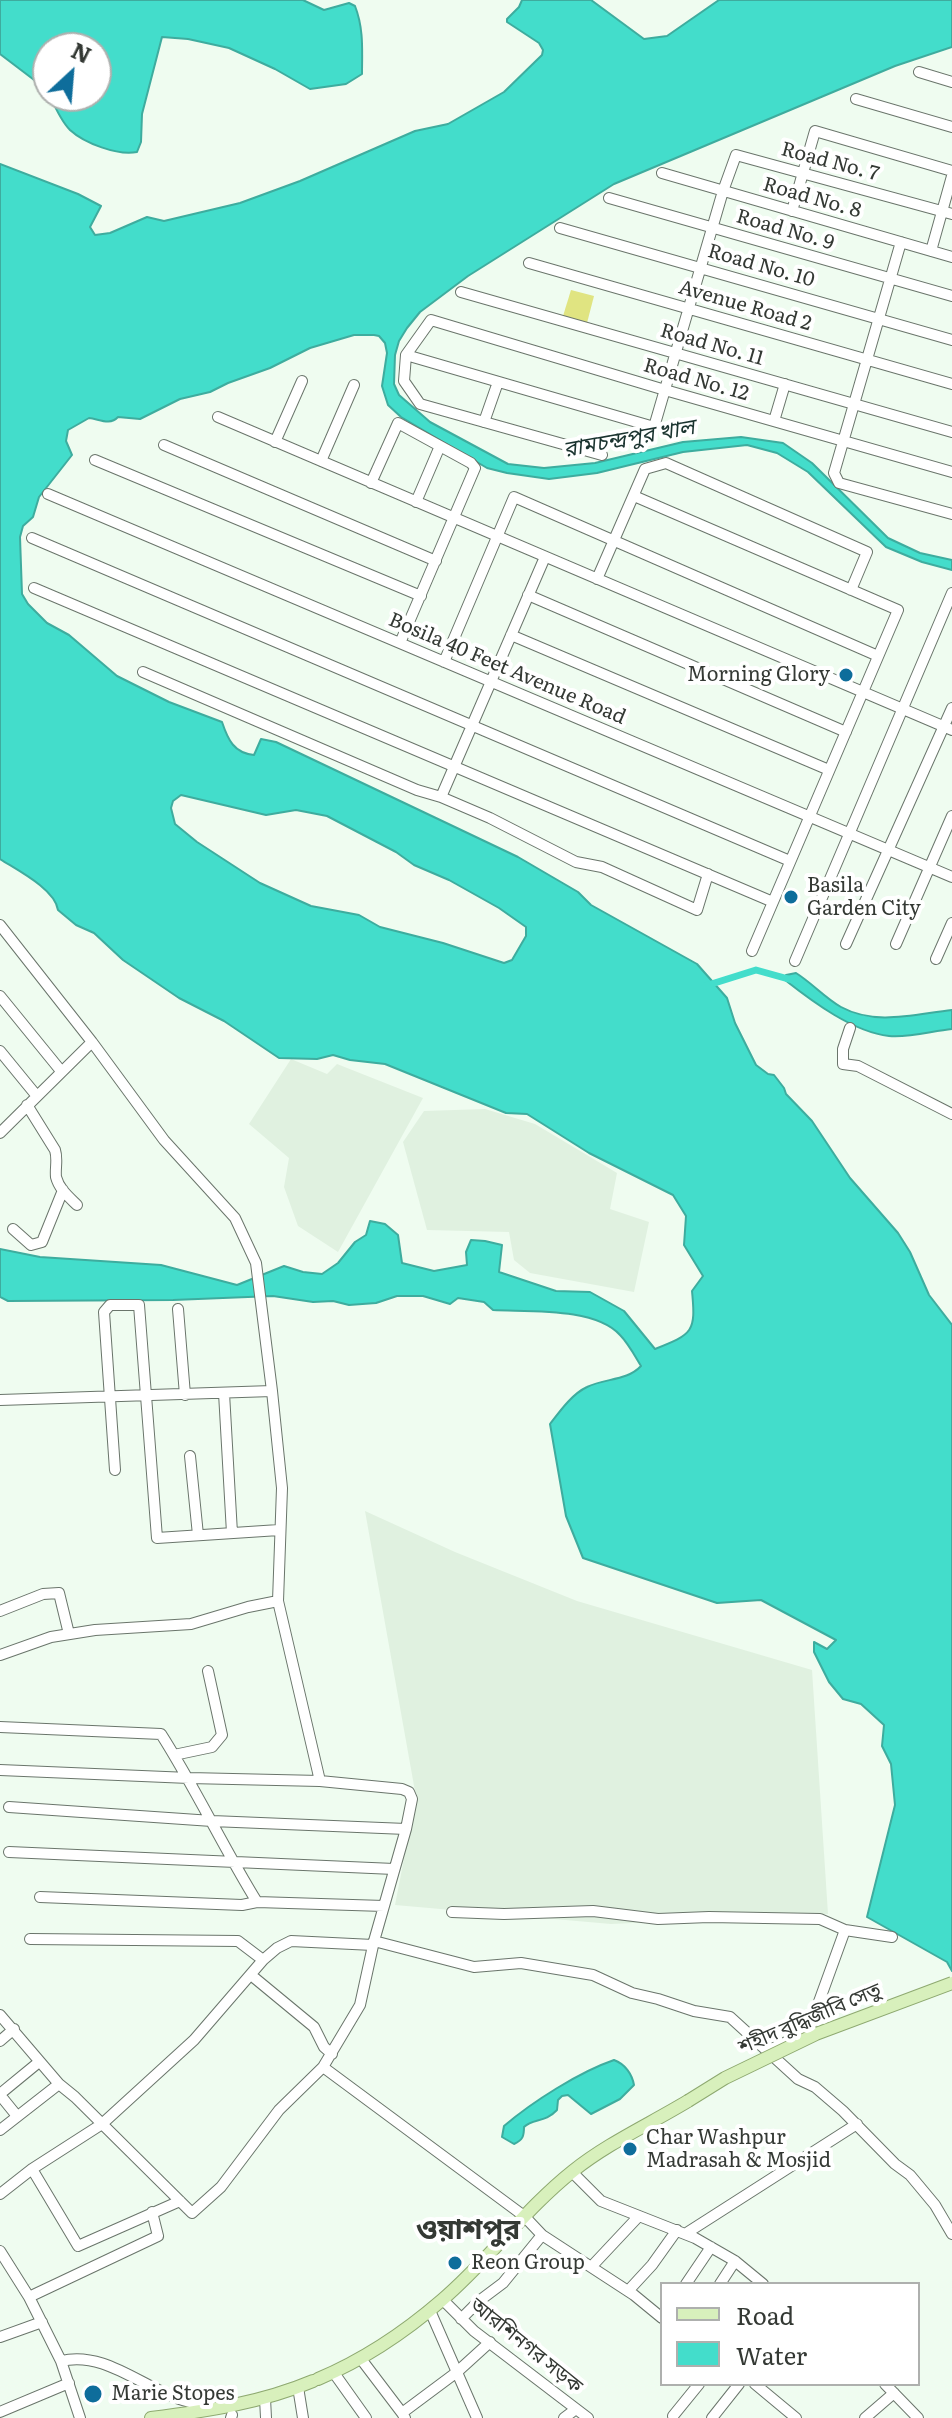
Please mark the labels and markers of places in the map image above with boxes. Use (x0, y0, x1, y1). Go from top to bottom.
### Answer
place label: Morning Glory (687, 663, 830, 687)
marker: Morning Glory (837, 666, 855, 684)
place label: Basila Garden City (807, 874, 921, 921)
marker: Basila Garden City (782, 888, 800, 906)
place label: Char Washpur Madrasah & Mosjid (646, 2126, 831, 2173)
marker: Char Washpur Madrasah & Mosjid (621, 2140, 639, 2158)
place label: Reon Group (471, 2251, 585, 2275)
marker: Reon Group (446, 2254, 464, 2272)
place label: Marie Stopes (111, 2382, 234, 2406)
marker: Marie Stopes (82, 2383, 104, 2405)

